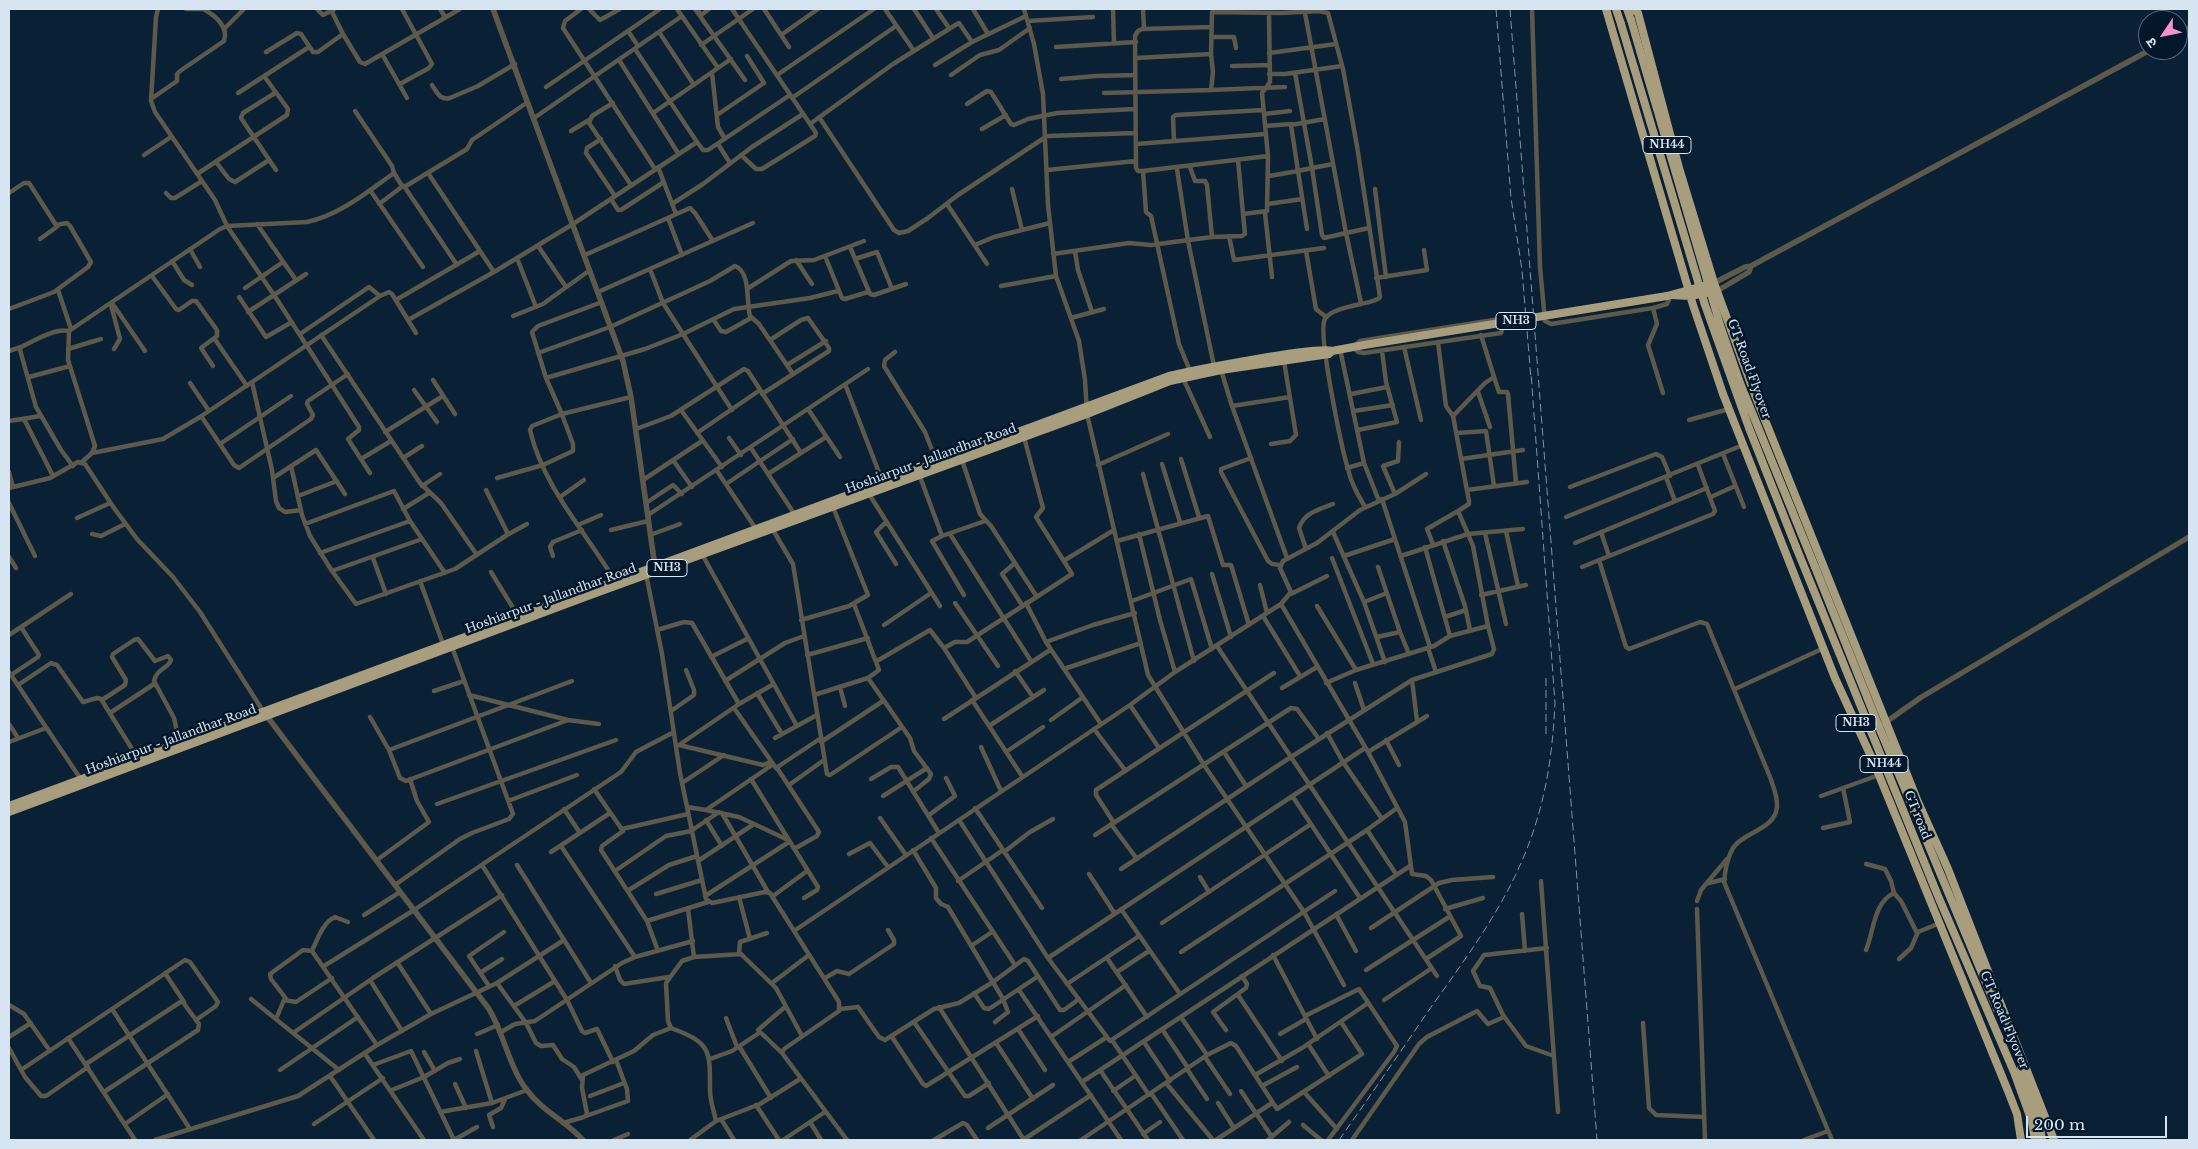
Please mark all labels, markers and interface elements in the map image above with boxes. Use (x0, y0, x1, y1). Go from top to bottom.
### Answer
north arrow (2138, 10, 2188, 60)
text: उ (2142, 34, 2161, 51)
road number: NH44 (1643, 136, 1691, 154)
road number: NH3 (1496, 312, 1536, 330)
street label: GT Road Flyover (1724, 317, 1774, 421)
street label: Hoshiarpur - Jallandhar Road (844, 421, 1018, 497)
road number: NH3 (647, 560, 687, 576)
street label: Hoshiarpur - Jallandhar Road (464, 561, 638, 637)
street label: Hoshiarpur - Jallandhar Road (84, 702, 258, 778)
road number: NH3 (1836, 714, 1876, 731)
road number: NH44 (1860, 756, 1908, 772)
street label: GT road (1901, 788, 1933, 842)
street label: GT Road Flyover (1977, 969, 2031, 1071)
scale bar (2028, 1106, 2169, 1138)
text: 200 m (2034, 1115, 2085, 1134)

